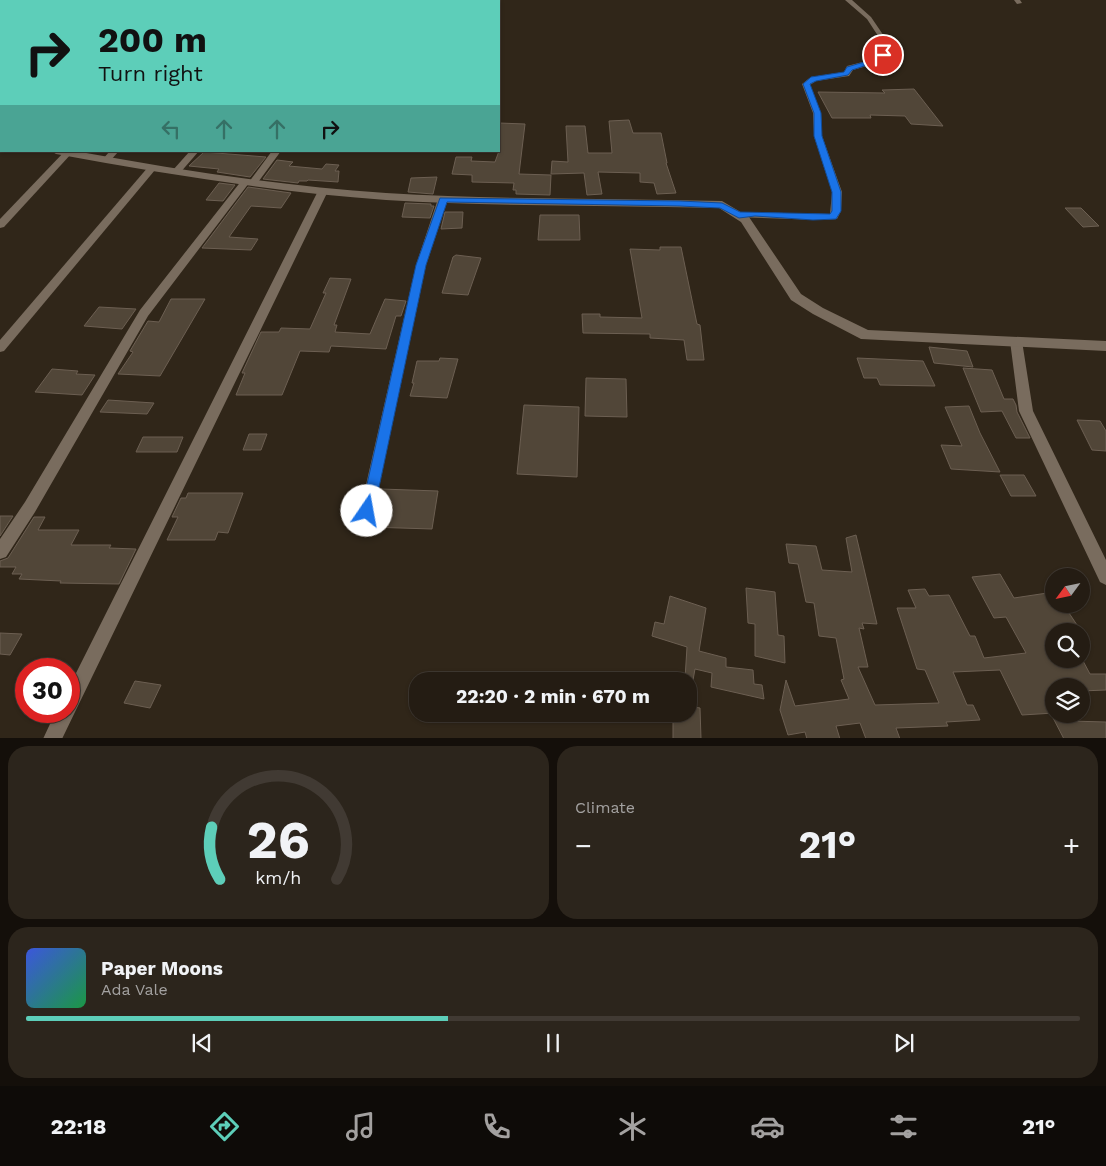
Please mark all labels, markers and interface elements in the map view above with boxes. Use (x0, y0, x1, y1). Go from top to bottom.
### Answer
text: 200 m (98, 19, 207, 61)
icon: right (15, 20, 80, 85)
pin (862, 34, 904, 76)
icon: arrive (869, 41, 897, 69)
text: Turn right (98, 61, 203, 86)
icon: left (157, 115, 185, 143)
icon: ahead (210, 115, 238, 143)
icon: ahead (263, 115, 291, 143)
icon: right (316, 115, 344, 143)
position arrow (340, 484, 392, 536)
north arrow (1045, 568, 1090, 612)
map controls (1045, 568, 1090, 723)
button: search (1045, 623, 1090, 668)
speed limit sign: 30 (15, 658, 80, 723)
button: layers (1045, 678, 1090, 723)
text: 22:20 · 2 min · 670 m (456, 685, 650, 708)
text: Climate (575, 798, 635, 817)
text: 26 (247, 810, 310, 871)
text: 21° (799, 823, 856, 867)
text: − (575, 829, 592, 862)
text: + (1063, 829, 1080, 862)
text: km/h (255, 867, 302, 888)
text: Paper Moons (101, 957, 223, 980)
text: Ada Vale (101, 980, 168, 999)
icon: previous (188, 1029, 216, 1057)
icon: pause (539, 1029, 567, 1057)
icon: next (890, 1029, 918, 1057)
icon: directions (207, 1109, 242, 1144)
icon: music (343, 1109, 378, 1144)
icon: phone (479, 1109, 514, 1144)
icon: climate (615, 1109, 650, 1144)
icon: car (750, 1109, 785, 1144)
icon: filters (886, 1109, 921, 1144)
text: 22:18 (50, 1114, 107, 1139)
text: 21° (1022, 1114, 1056, 1139)

